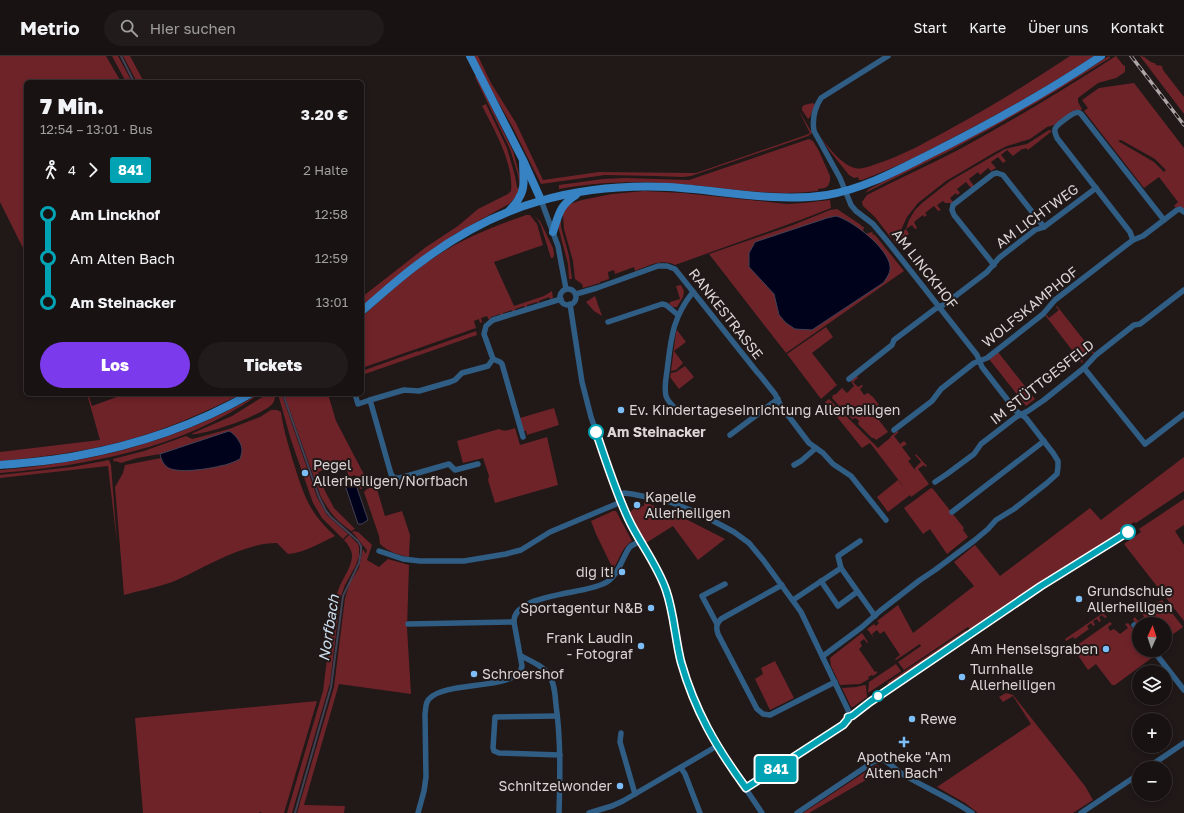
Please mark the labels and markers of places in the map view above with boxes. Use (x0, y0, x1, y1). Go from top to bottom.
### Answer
place label: Ev. Kindertageseinrichtung Allerheiligen (629, 401, 900, 418)
marker: Ev. Kindertageseinrichtung Allerheiligen (616, 405, 626, 415)
place label: Am Steinacker (607, 423, 706, 440)
marker: Am Steinacker (588, 424, 604, 440)
place label: Pegel Allerheiligen/Norfbach (313, 456, 468, 489)
marker: Pegel Allerheiligen/Norfbach (300, 468, 310, 478)
place label: Kapelle Allerheiligen (645, 488, 731, 521)
marker: Kapelle Allerheiligen (632, 500, 642, 510)
unlabelled marker (1120, 524, 1136, 540)
place label: dig it! (576, 563, 614, 580)
marker: dig it! (617, 567, 627, 577)
place label: Grundschule Allerheiligen (1087, 582, 1173, 615)
marker: Grundschule Allerheiligen (1074, 594, 1084, 604)
place label: Sportagentur N&B (520, 599, 643, 616)
marker: Sportagentur N&B (646, 603, 656, 613)
place label: Frank Laudin - Fotograf (546, 629, 633, 662)
place label: Am Henselsgraben (971, 640, 1098, 657)
marker: Frank Laudin - Fotograf (636, 641, 646, 651)
marker: Am Henselsgraben (1101, 644, 1111, 654)
place label: Turnhalle Allerheiligen (970, 660, 1056, 693)
place label: Schroershof (482, 665, 564, 682)
marker: Schroershof (469, 669, 479, 679)
marker: Turnhalle Allerheiligen (957, 672, 967, 682)
unlabelled marker (872, 690, 884, 702)
place label: Rewe (920, 710, 957, 727)
marker: Rewe (907, 714, 917, 724)
marker: Apotheke "Am Alten Bach" (899, 737, 909, 747)
place label: Apotheke "Am Alten Bach" (857, 748, 951, 781)
place label: Schnitzelwonder (499, 777, 613, 794)
marker: Schnitzelwonder (615, 781, 625, 791)

